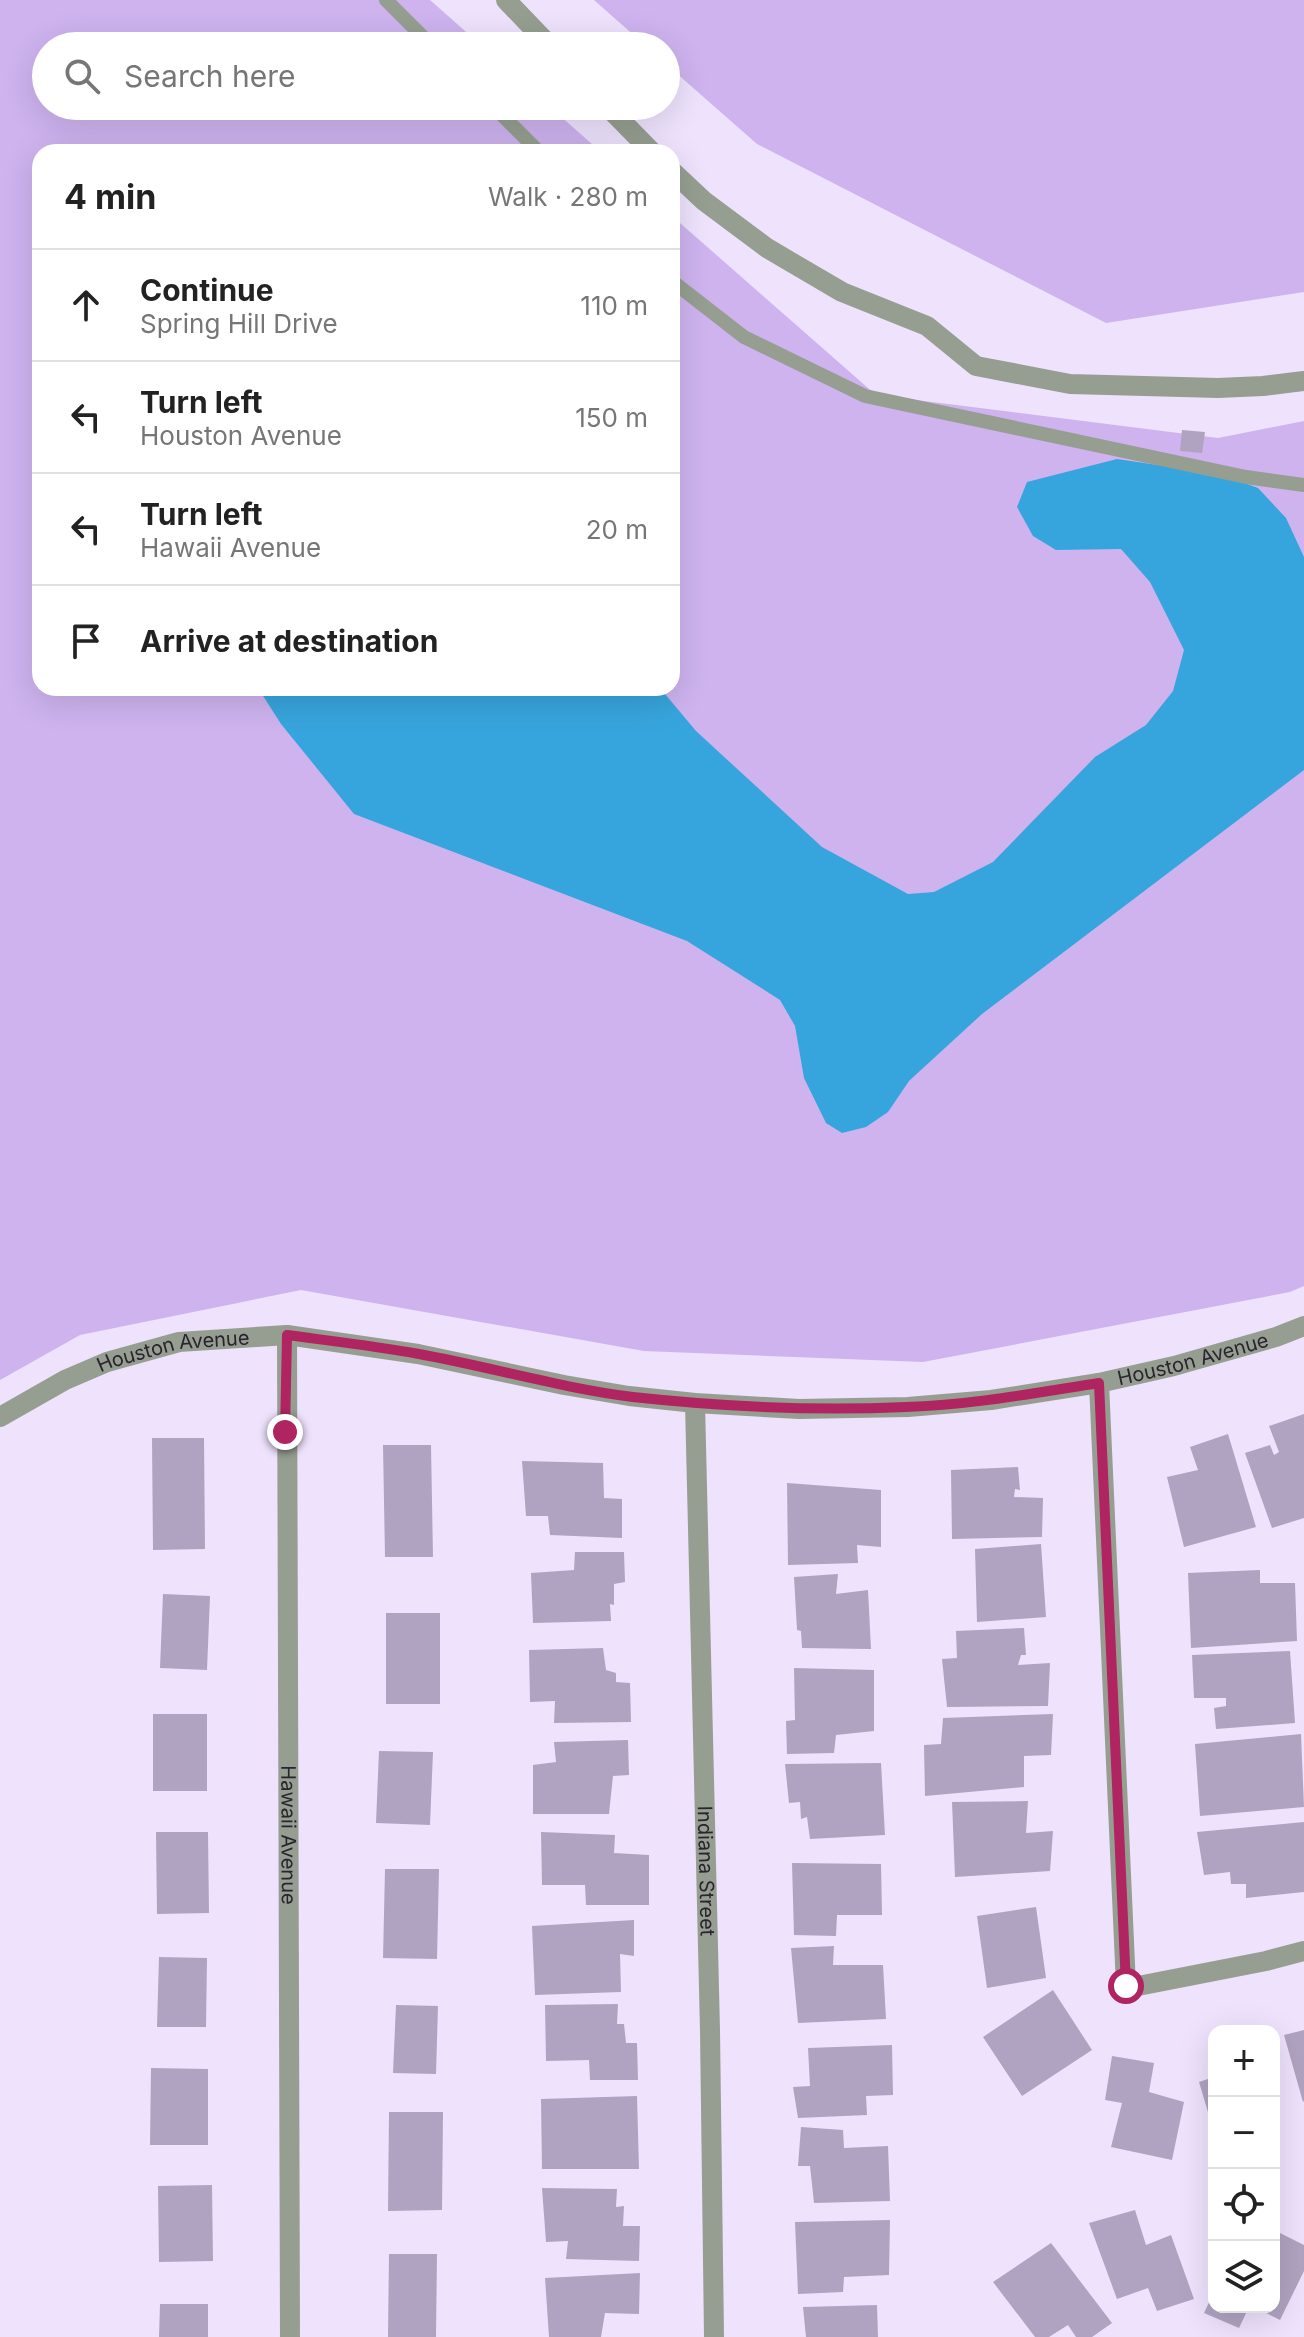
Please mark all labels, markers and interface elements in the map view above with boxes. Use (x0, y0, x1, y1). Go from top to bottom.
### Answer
search box (32, 32, 680, 120)
icon: search (60, 54, 104, 98)
text: Search here (124, 58, 296, 94)
text: 4 min (64, 176, 156, 217)
text: Walk · 280 m (488, 181, 648, 212)
text: Continue (140, 272, 274, 308)
icon: ahead (64, 283, 108, 327)
text: 110 m (580, 290, 648, 321)
text: Spring Hill Drive (140, 308, 338, 339)
text: Turn left (140, 384, 262, 420)
icon: left (64, 395, 108, 439)
text: 150 m (575, 402, 648, 433)
text: Houston Avenue (140, 420, 342, 451)
text: Turn left (140, 496, 262, 532)
icon: left (64, 507, 108, 551)
text: 20 m (586, 514, 648, 545)
text: Hawaii Avenue (140, 532, 321, 563)
icon: arrive (64, 619, 108, 663)
text: Arrive at destination (140, 623, 438, 659)
street label: Houston Avenue (93, 1325, 250, 1377)
street label: Houston Avenue (1115, 1328, 1271, 1390)
route end (267, 1414, 303, 1450)
street label: Hawaii Avenue (276, 1765, 301, 1905)
street label: Indiana Street (693, 1805, 720, 1937)
route start (1108, 1968, 1144, 2004)
map controls (1208, 2025, 1280, 2313)
button: + (1208, 2025, 1280, 2097)
button: − (1208, 2097, 1280, 2169)
button: locate (1208, 2169, 1280, 2241)
button: layers (1208, 2241, 1280, 2313)

